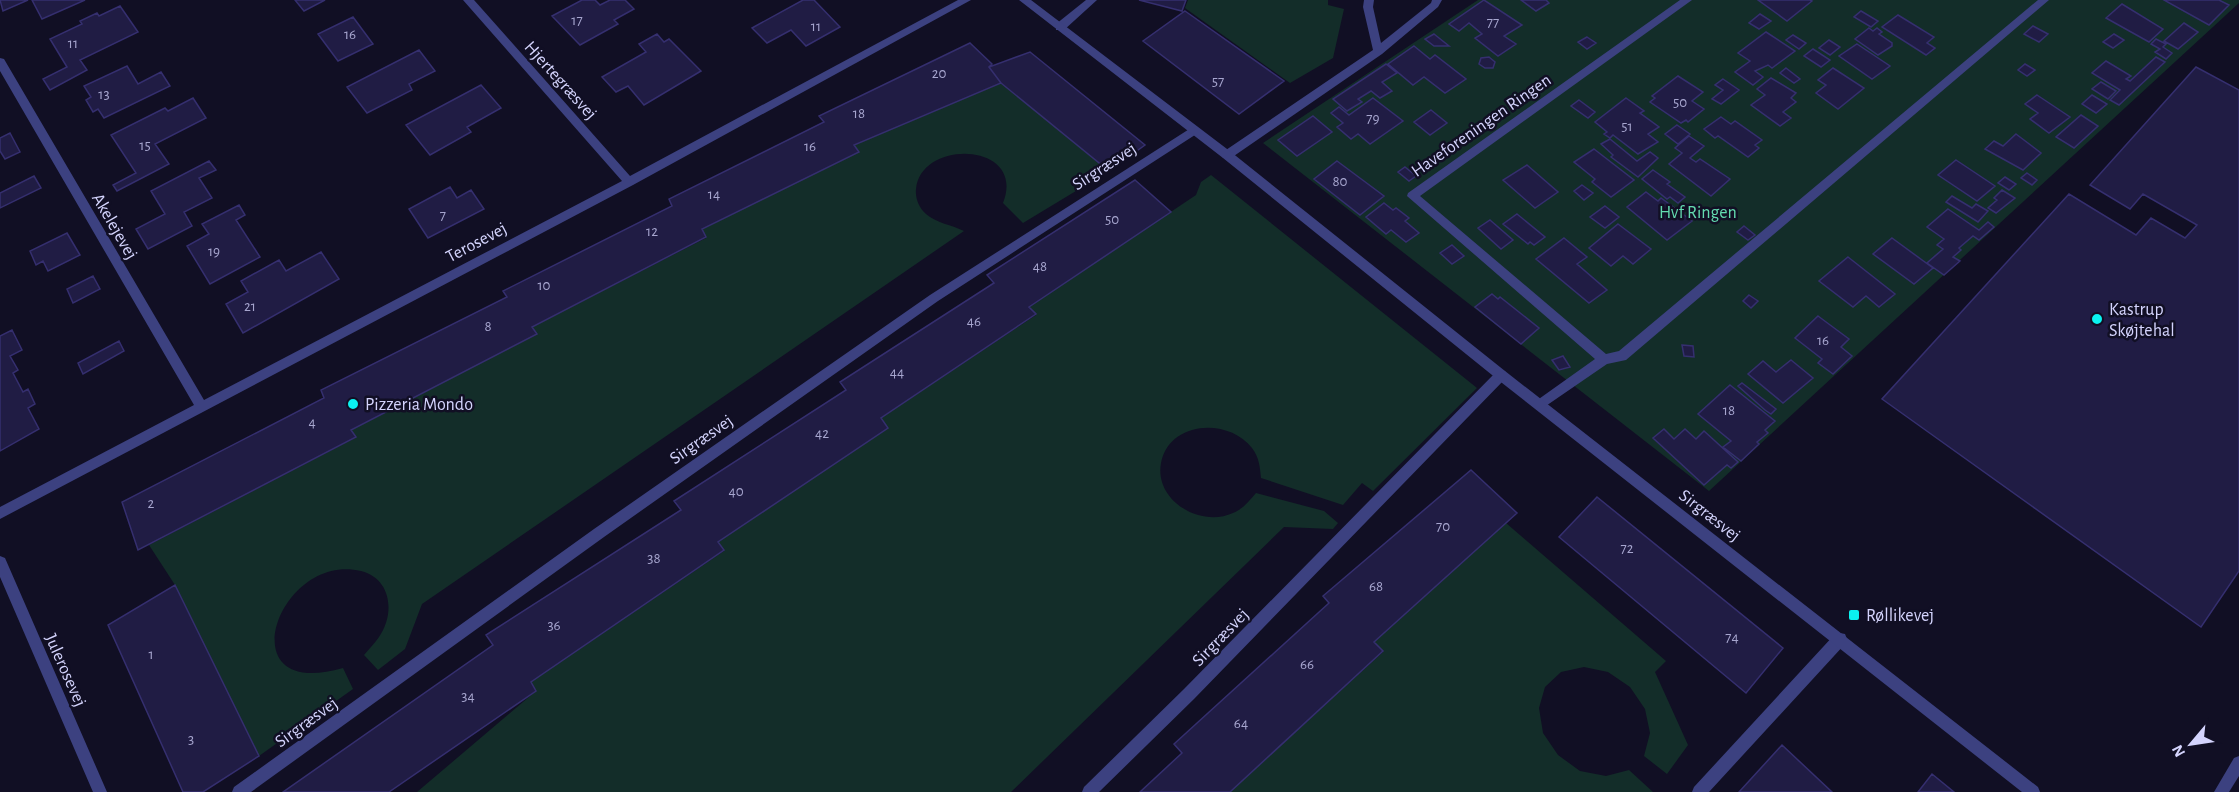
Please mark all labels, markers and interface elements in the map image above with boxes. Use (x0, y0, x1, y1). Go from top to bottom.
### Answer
house number: 17 (571, 13, 583, 28)
house number: 77 (1487, 15, 1499, 30)
house number: 11 (811, 19, 821, 34)
house number: 16 (344, 27, 356, 42)
house number: 11 (68, 36, 78, 51)
street label: Hjertegræsvej (521, 38, 600, 123)
house number: 20 (932, 66, 946, 81)
street label: Haveforeningen Ringen (1408, 71, 1555, 181)
house number: 57 (1212, 74, 1224, 89)
house number: 13 (98, 87, 110, 102)
house number: 50 (1673, 95, 1687, 110)
house number: 18 (853, 106, 865, 121)
house number: 79 (1366, 111, 1380, 126)
house number: 51 (1621, 119, 1633, 134)
house number: 15 (139, 138, 151, 153)
house number: 16 (804, 139, 816, 154)
street label: Sirgræsvej (1069, 140, 1140, 194)
house number: 80 (1332, 174, 1348, 189)
house number: 14 (708, 187, 720, 202)
street label: Akelejevej (88, 190, 140, 263)
park label: Hvf Ringen (1659, 204, 1737, 222)
house number: 7 (440, 208, 446, 223)
house number: 50 (1105, 212, 1119, 227)
street label: Terosevej (443, 219, 510, 266)
house number: 12 (646, 224, 658, 239)
house number: 19 (208, 244, 220, 259)
house number: 48 (1033, 259, 1047, 274)
house number: 10 (537, 278, 551, 293)
house number: 21 (244, 299, 256, 314)
place label: Kastrup Skøjtehal (2109, 301, 2175, 340)
marker: Kastrup Skøjtehal (2090, 312, 2104, 326)
house number: 46 (967, 314, 981, 329)
house number: 8 (484, 319, 492, 334)
house number: 16 (1817, 333, 1829, 348)
house number: 44 (890, 365, 904, 380)
place label: Pizzeria Mondo (365, 396, 473, 414)
marker: Pizzeria Mondo (346, 397, 360, 411)
house number: 18 (1723, 403, 1735, 418)
street label: Sirgræsvej (667, 412, 736, 468)
house number: 4 (308, 415, 316, 430)
house number: 42 (815, 426, 829, 441)
house number: 40 (728, 484, 744, 499)
street label: Sirgræsvej (1675, 486, 1743, 545)
house number: 2 (148, 496, 155, 511)
house number: 70 (1436, 519, 1450, 534)
house number: 72 (1620, 541, 1634, 556)
house number: 38 (647, 551, 661, 566)
house number: 68 (1369, 579, 1383, 594)
street label: Sirgræsvej (1189, 605, 1252, 670)
place label: Røllikevej (1866, 607, 1934, 625)
marker: Røllikevej (1847, 608, 1861, 622)
house number: 36 (547, 618, 561, 633)
house number: 74 (1725, 630, 1739, 645)
street label: Julerosevej (41, 631, 89, 709)
house number: 1 (148, 647, 154, 662)
house number: 66 (1300, 657, 1314, 672)
house number: 34 (461, 689, 475, 704)
street label: Sirgræsvej (272, 694, 341, 751)
north arrow (2161, 714, 2221, 774)
house number: 64 (1234, 716, 1248, 731)
house number: 3 (188, 732, 194, 747)
text: N (2169, 742, 2188, 760)

